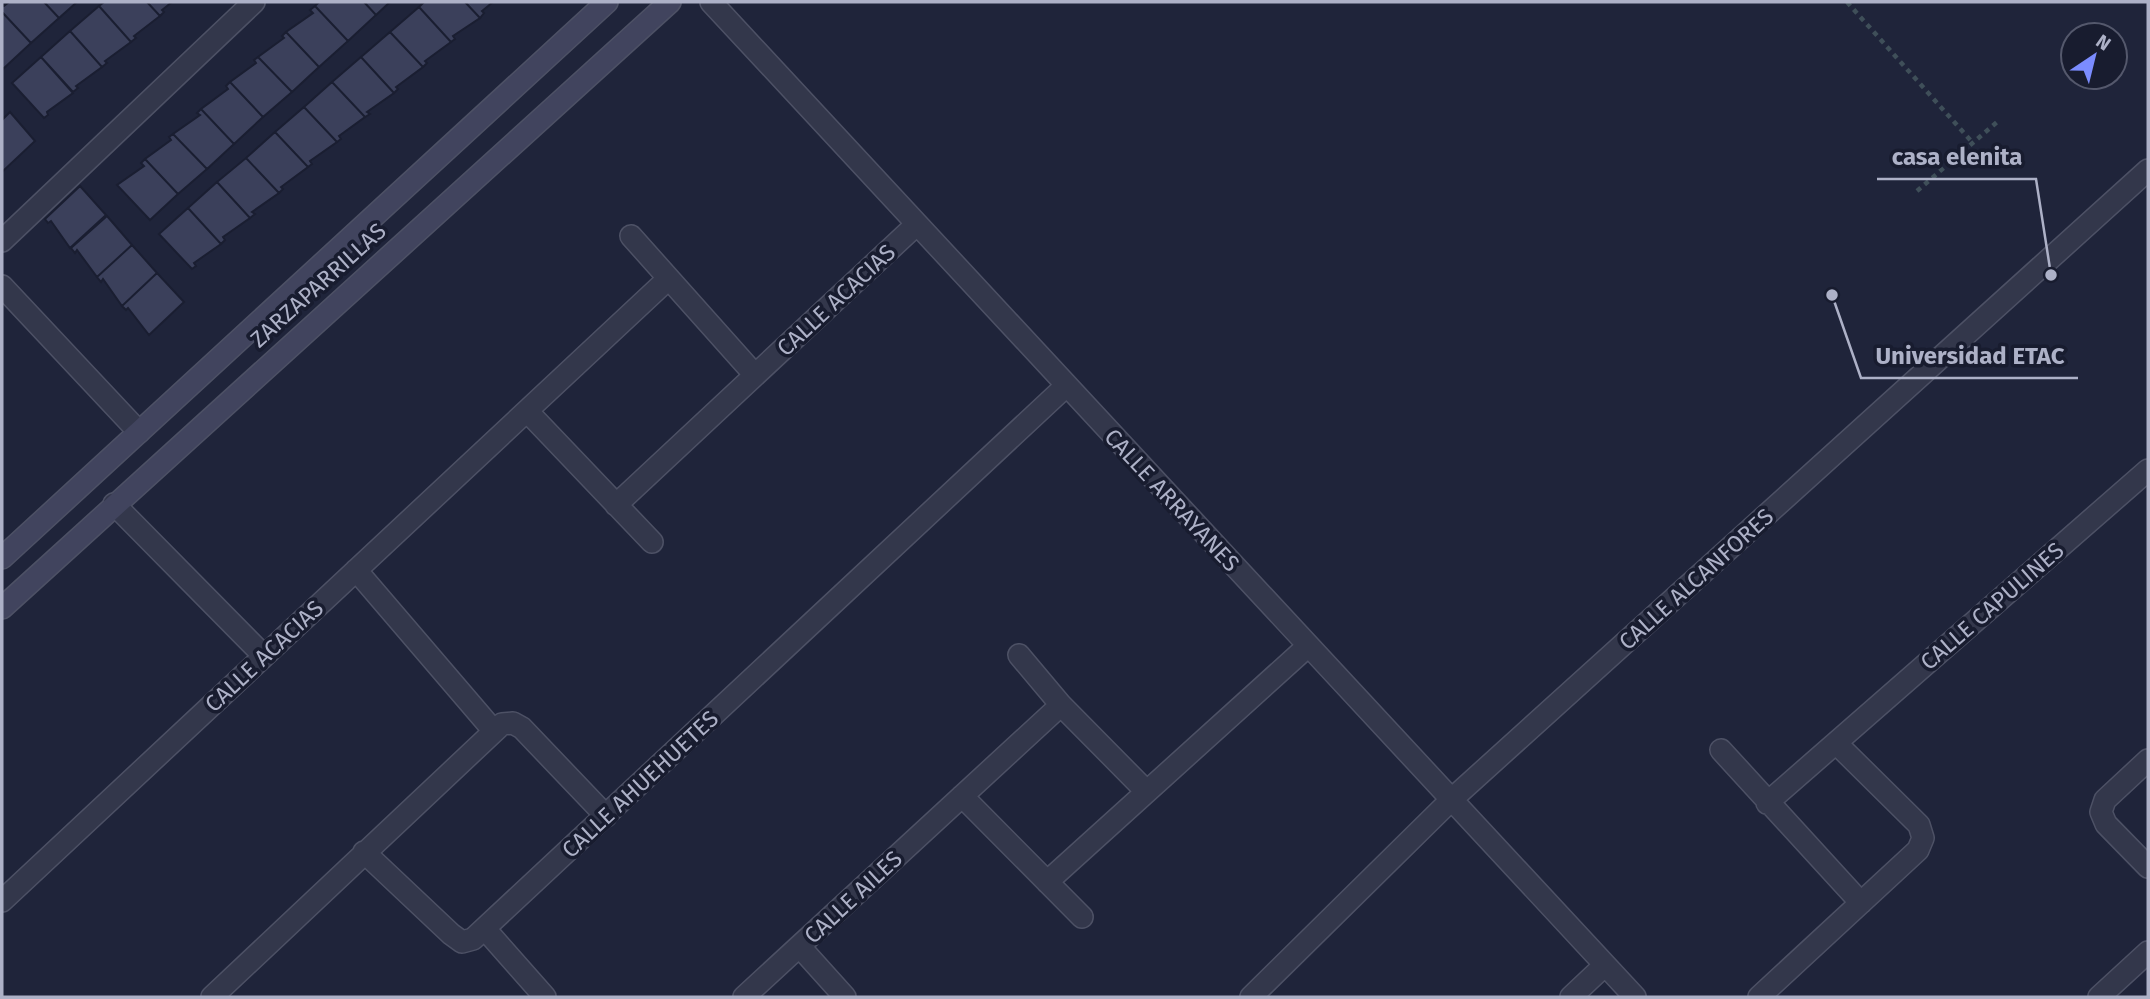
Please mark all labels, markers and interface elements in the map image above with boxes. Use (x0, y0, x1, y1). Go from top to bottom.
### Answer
north arrow (2059, 21, 2129, 91)
text: N (2092, 29, 2115, 56)
callout: casa elenita (1877, 134, 2036, 179)
text: casa elenita (1892, 143, 2022, 171)
street label: ZARZAPARRILLAS (245, 217, 391, 353)
street label: CALLE ACACIAS (771, 238, 901, 362)
callout: Universidad ETAC (1861, 333, 2078, 378)
text: Universidad ETAC (1875, 342, 2065, 370)
street label: CALLE ARRAYANES (1099, 423, 1245, 577)
street label: CALLE ALCANFORES (1613, 502, 1779, 656)
street label: CALLE CAPULINES (1915, 536, 2069, 676)
street label: CALLE ACACIAS (199, 594, 329, 718)
street label: CALLE AHUEHUETES (556, 704, 724, 864)
street label: CALLE AILES (798, 845, 908, 949)

